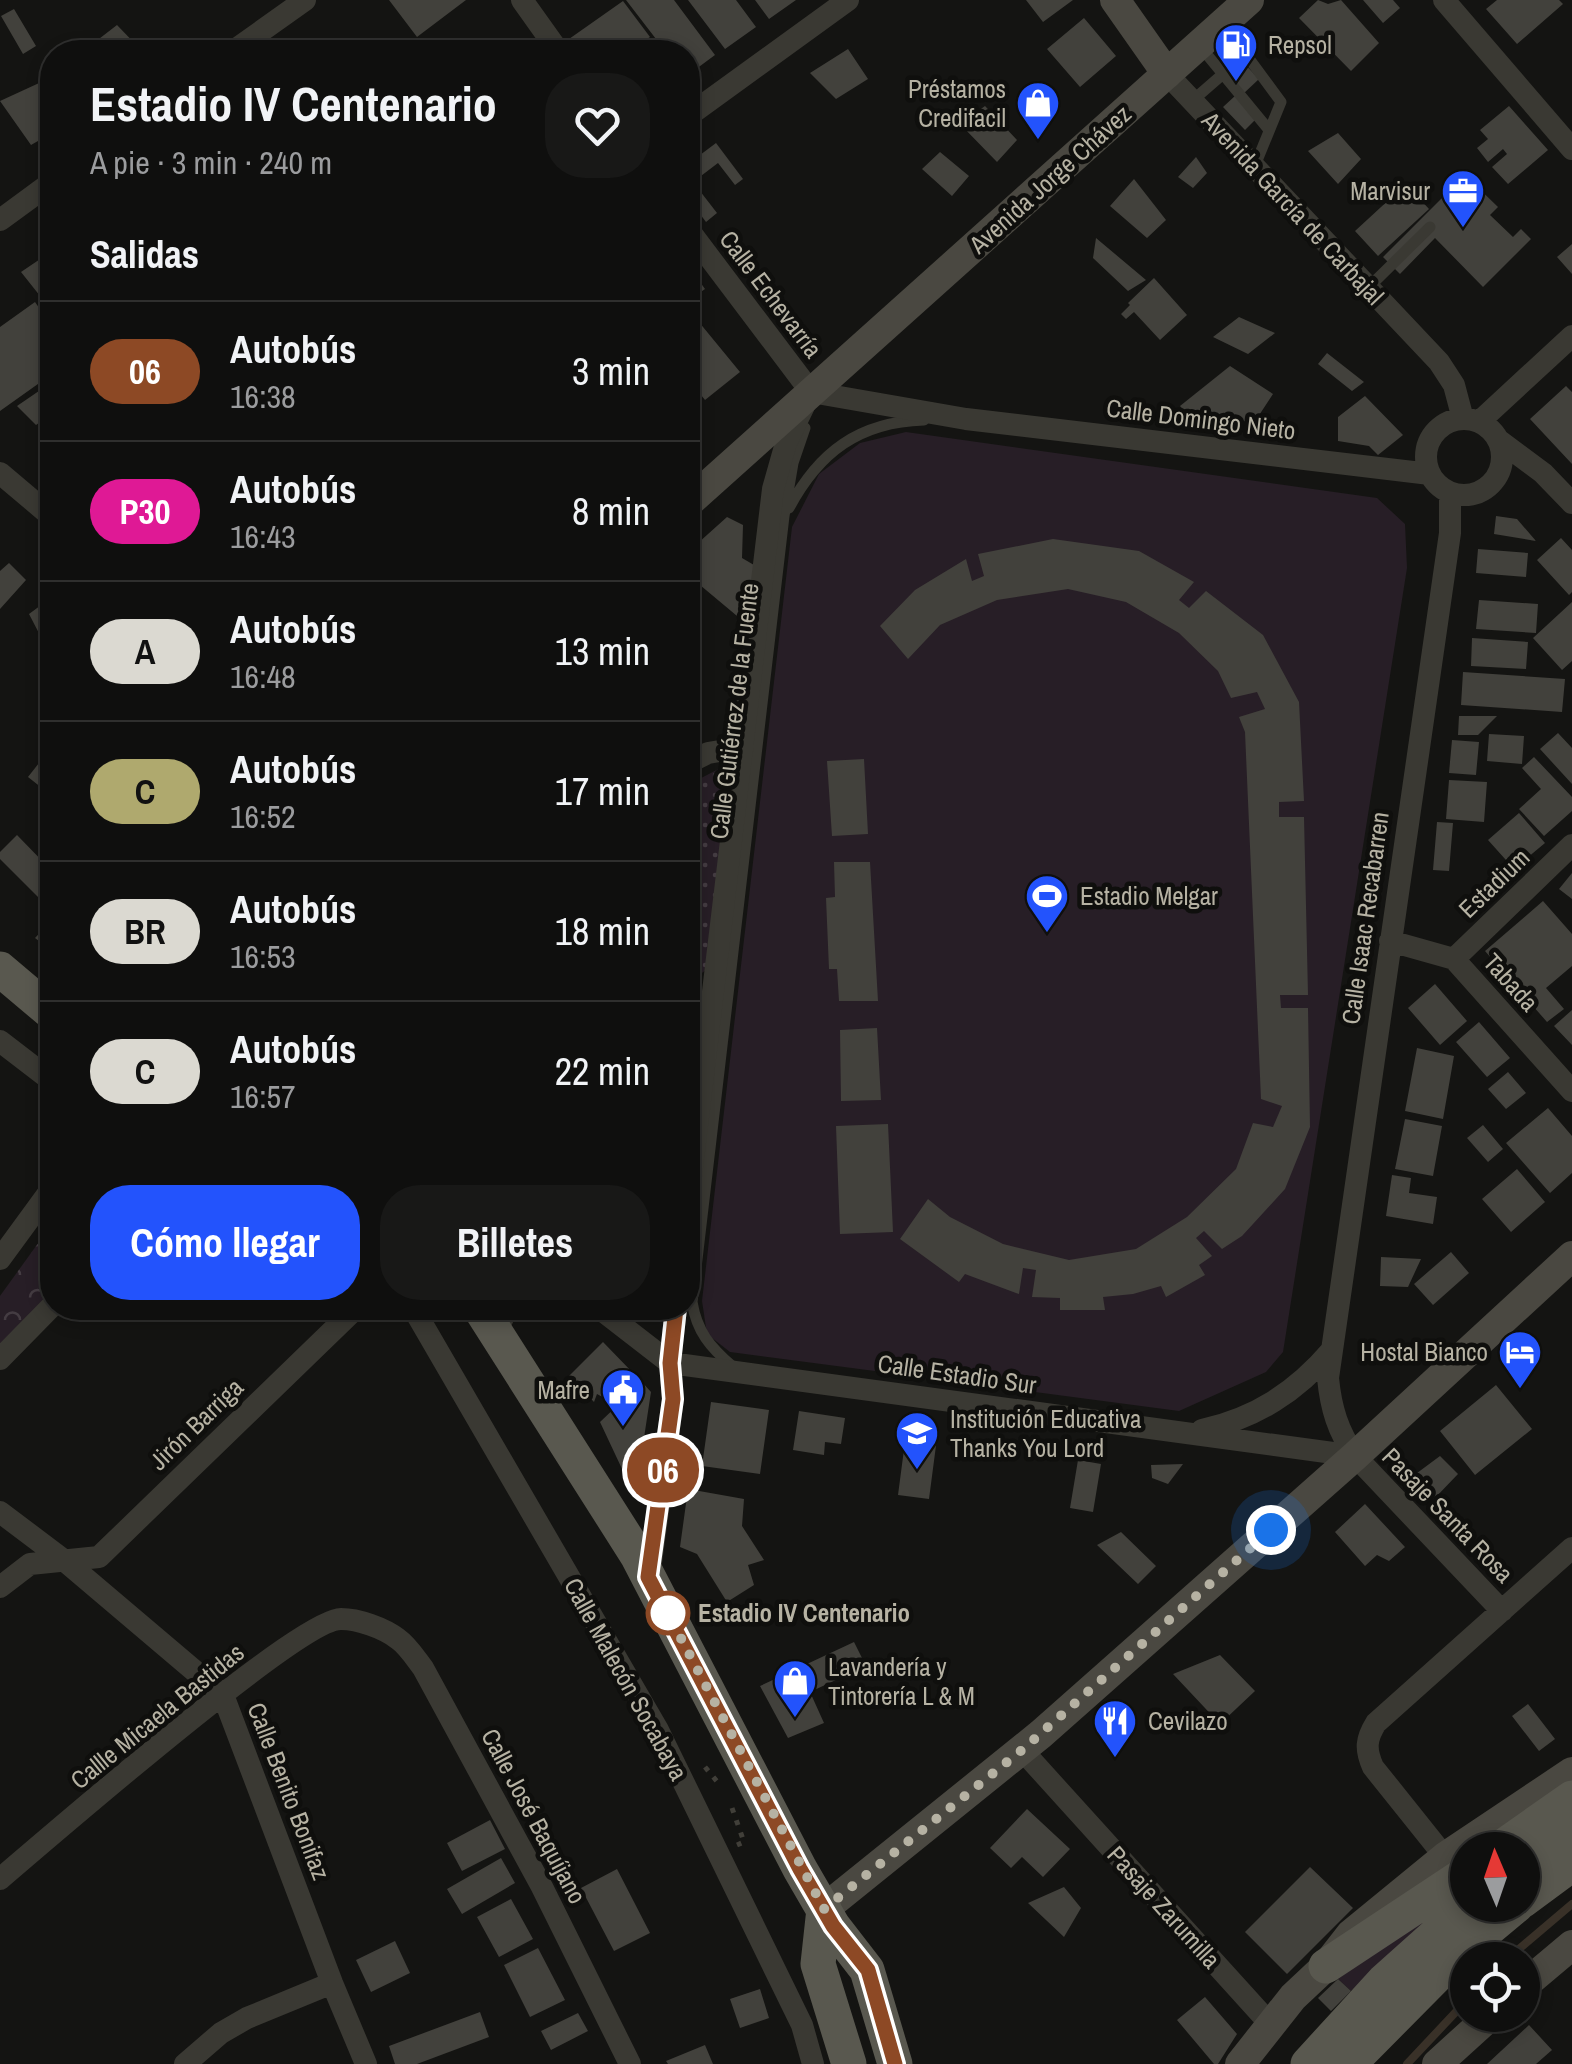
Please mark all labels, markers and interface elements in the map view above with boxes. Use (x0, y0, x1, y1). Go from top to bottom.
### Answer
fuel station icon: Repsol (1213, 22, 1259, 83)
place label: Repsol (1268, 28, 1332, 62)
text: Estadio IV Centenario (90, 71, 497, 136)
place label: Préstamos Credifacil (908, 72, 1006, 135)
button: heart (545, 73, 650, 178)
shop icon: Préstamos Credifacil (1015, 80, 1061, 141)
street label: Avenida Jorge Chávez (961, 97, 1138, 262)
street label: Avenida García de Carbajal (1194, 103, 1392, 312)
text: A pie · 3 min · 240 m (90, 141, 332, 184)
office icon: Marvisur (1440, 168, 1486, 229)
place label: Marvisur (1350, 174, 1430, 208)
street label: Calle Echevarría (712, 223, 831, 365)
text: Salidas (90, 229, 199, 280)
text: Autobús (230, 324, 356, 375)
text: 3 min (572, 346, 650, 397)
text: 06 (129, 348, 161, 395)
text: 16:38 (230, 375, 296, 418)
street label: Calle Domingo Nieto (1104, 391, 1298, 447)
text: Autobús (230, 464, 356, 515)
text: 8 min (572, 486, 650, 537)
text: P30 (119, 488, 171, 535)
text: 16:43 (230, 515, 296, 558)
street label: Calle Gutiérrez de la Fuente (701, 581, 767, 841)
text: Autobús (230, 604, 356, 655)
text: 13 min (555, 626, 650, 677)
text: A (135, 628, 155, 675)
text: 16:48 (230, 655, 296, 698)
text: Autobús (230, 744, 356, 795)
text: 17 min (555, 766, 650, 817)
text: C (135, 768, 155, 815)
text: 16:52 (230, 795, 296, 838)
street label: Calle Isaac Recabarren (1333, 810, 1397, 1026)
street label: Estadium (1451, 841, 1537, 925)
sports icon: Estadio Melgar (1024, 873, 1070, 934)
place label: Estadio Melgar (1080, 879, 1218, 913)
text: Autobús (230, 884, 356, 935)
text: 18 min (555, 906, 650, 957)
text: BR (124, 908, 166, 955)
text: 16:53 (230, 935, 296, 978)
street label: Tabada (1476, 945, 1547, 1019)
text: Autobús (230, 1024, 356, 1075)
text: 22 min (555, 1046, 650, 1097)
text: C (135, 1048, 155, 1095)
text: 16:57 (230, 1075, 296, 1118)
button: Cómo llegar (90, 1185, 360, 1300)
button: Billetes (380, 1185, 650, 1300)
hotel icon: Hostal Bianco (1497, 1329, 1543, 1390)
place label: Hostal Bianco (1360, 1335, 1488, 1369)
street label: Calle Estadio Sur (876, 1346, 1039, 1402)
public building icon: Mafre (600, 1367, 646, 1428)
street label: Jirón Barriga (142, 1370, 251, 1477)
place label: Mafre (538, 1373, 590, 1407)
place label: Institución Educativa Thanks You Lord (950, 1402, 1142, 1465)
school or university icon: Institución Educativa Thanks You Lord (894, 1410, 940, 1471)
line badge: 06 (618, 1438, 708, 1502)
street label: Pasaje Santa Rosa (1375, 1440, 1522, 1590)
text: 06 (647, 1447, 679, 1494)
your location (1246, 1505, 1296, 1555)
street label: Calle Malecón Socabaya (556, 1572, 696, 1787)
marker: Estadio IV Centenario (647, 1592, 689, 1634)
place label: Estadio IV Centenario (698, 1596, 910, 1630)
street label: Callle Micaela Bastidas (63, 1635, 251, 1797)
place label: Lavandería y Tintorería L & M (828, 1650, 975, 1713)
shop icon: Lavandería y Tintorería L & M (772, 1658, 818, 1719)
street label: Calle Benito Bonifaz (240, 1698, 338, 1884)
restaurant icon: Cevilazo (1092, 1698, 1138, 1759)
place label: Cevilazo (1148, 1704, 1228, 1738)
street label: Calle José Baquíjano (474, 1722, 594, 1910)
north arrow (1450, 1832, 1540, 1922)
map controls (1450, 1832, 1540, 2032)
street label: Pasaje Zarumilla (1100, 1838, 1228, 1976)
button: locate (1450, 1942, 1540, 2032)

